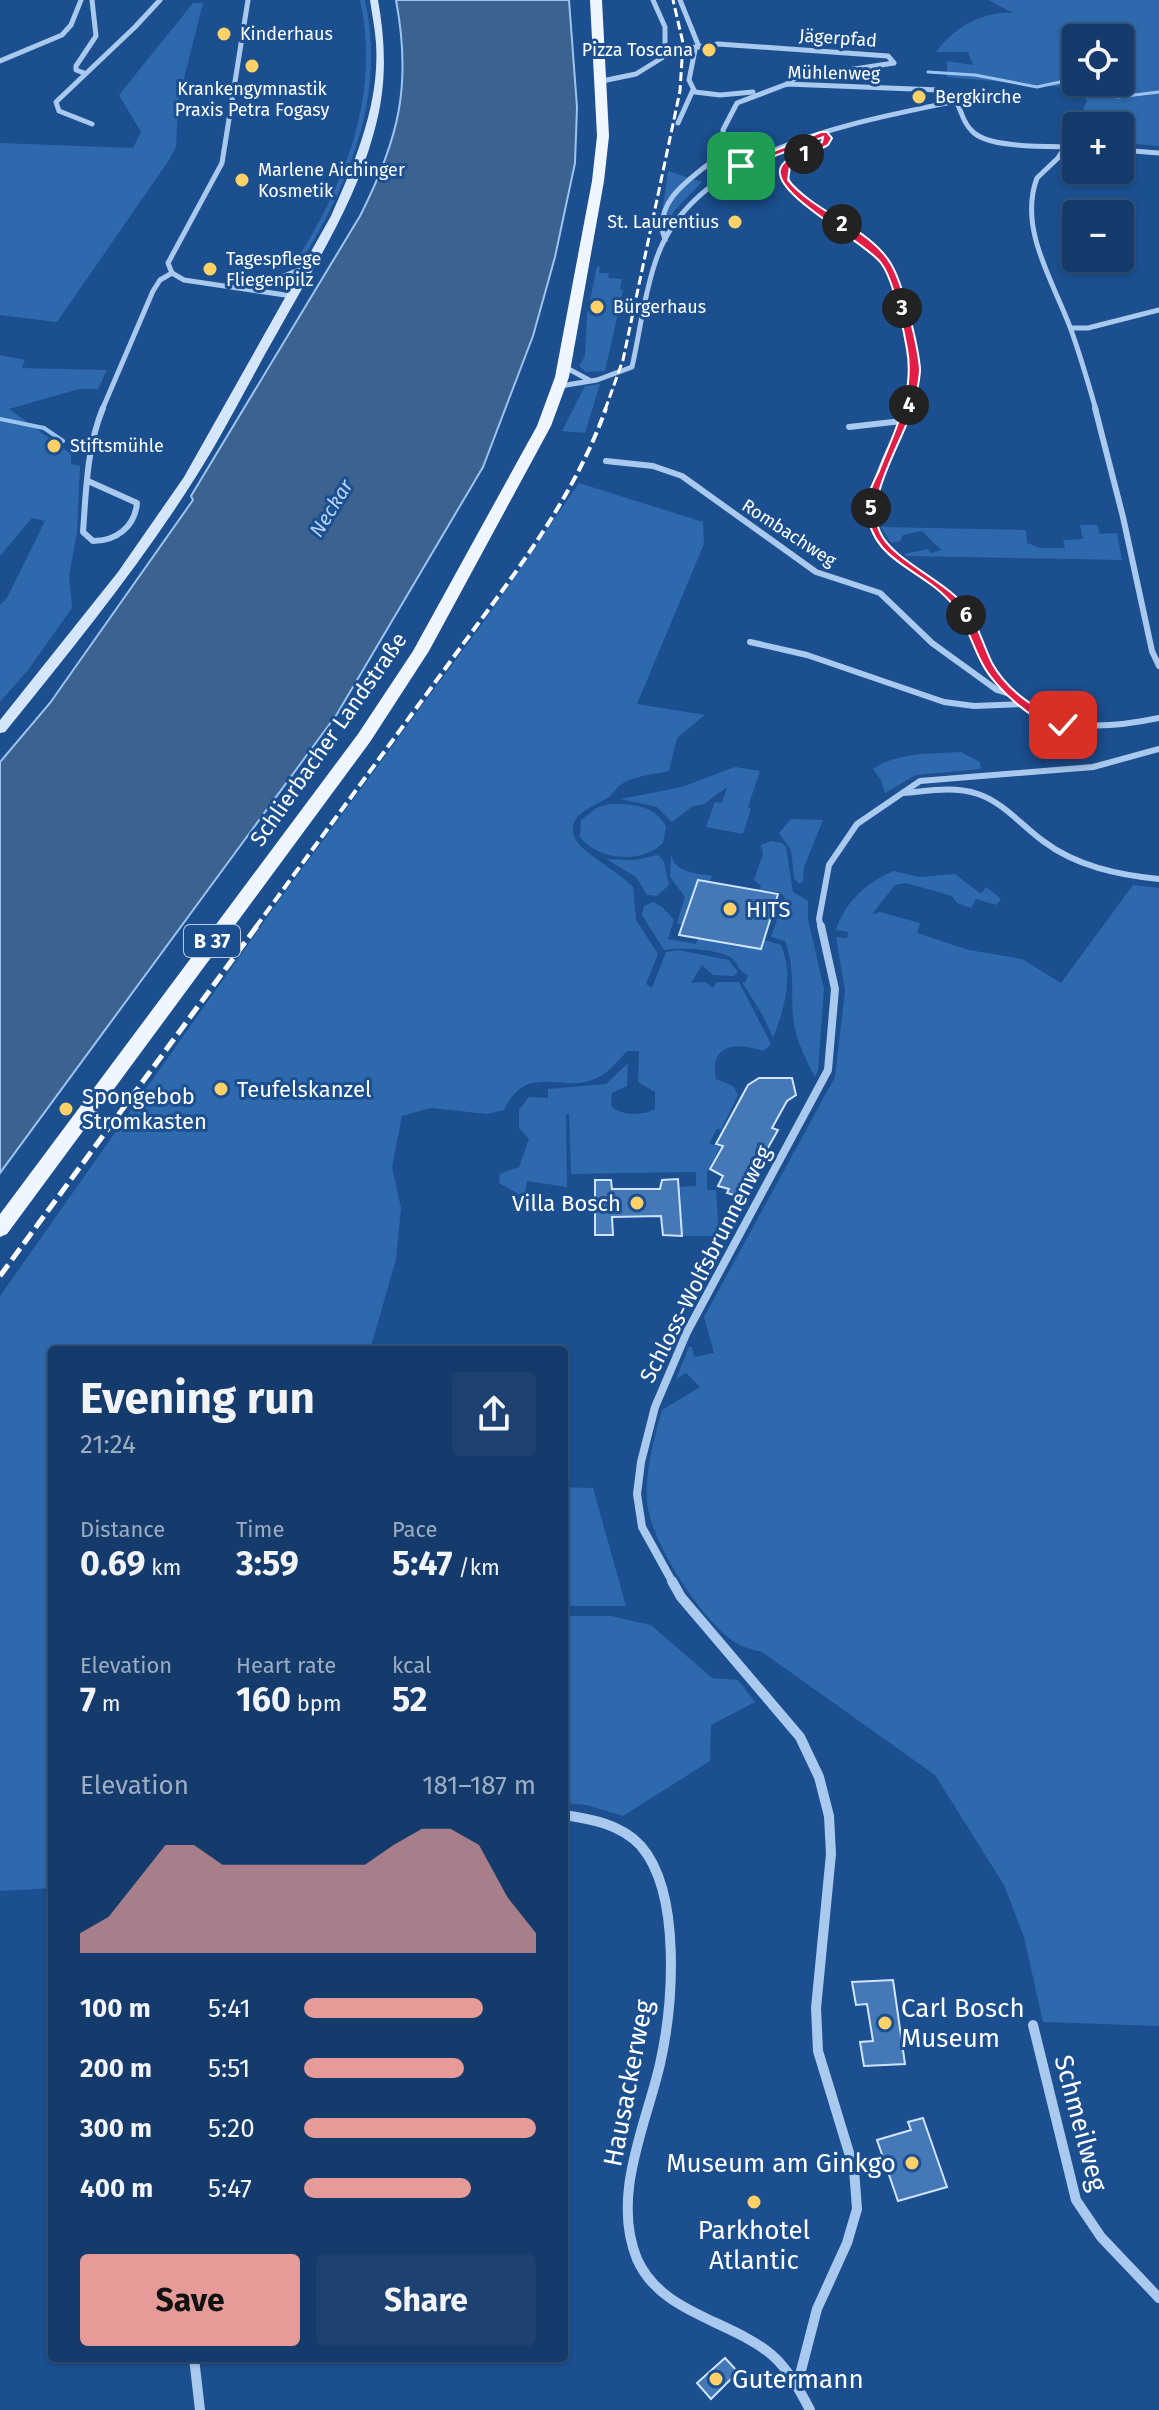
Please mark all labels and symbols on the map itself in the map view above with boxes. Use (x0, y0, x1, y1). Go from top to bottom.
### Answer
place label: Kinderhaus (240, 23, 333, 45)
street label: Jägerpfad (798, 24, 878, 52)
marker: Kinderhaus (215, 25, 233, 43)
place label: Pizza Toscana (582, 39, 693, 61)
marker: Pizza Toscana (700, 41, 718, 59)
marker: Krankengymnastik Praxis Petra Fogasy (243, 57, 261, 75)
street label: Mühlenweg (787, 61, 881, 85)
place label: Krankengymnastik Praxis Petra Fogasy (175, 78, 329, 121)
place label: Bergkirche (935, 86, 1021, 108)
marker: Bergkirche (910, 88, 928, 106)
pin (707, 132, 775, 200)
pin: 1 (784, 134, 824, 174)
place label: Marlene Aichinger Kosmetik (258, 159, 405, 202)
marker: Marlene Aichinger Kosmetik (233, 171, 251, 189)
pin: 2 (822, 204, 862, 244)
place label: St. Laurentius (607, 211, 719, 233)
marker: St. Laurentius (726, 213, 744, 231)
place label: Tagespflege Fliegenpilz (226, 248, 321, 291)
marker: Tagespflege Fliegenpilz (201, 260, 219, 278)
pin: 3 (882, 288, 922, 328)
place label: Bürgerhaus (613, 296, 706, 318)
marker: Bürgerhaus (588, 298, 606, 316)
pin: 4 (889, 385, 929, 425)
place label: Stiftsmühle (70, 435, 164, 457)
marker: Stiftsmühle (45, 437, 63, 455)
water label: Neckar (304, 474, 359, 541)
pin: 5 (851, 488, 891, 528)
street label: Rombachweg (738, 494, 841, 572)
pin: 6 (946, 595, 986, 635)
street label: Schlierbacher Landstraße (244, 627, 413, 851)
pin (1029, 691, 1097, 759)
place label: HITS (746, 896, 790, 923)
marker: HITS (721, 900, 739, 918)
road number: B 37 (184, 925, 240, 957)
place label: Teufelskanzel (237, 1076, 372, 1103)
marker: Teufelskanzel (212, 1080, 230, 1098)
place label: Spongebob Stromkasten (82, 1083, 207, 1135)
marker: Spongebob Stromkasten (57, 1100, 75, 1118)
street label: Schloss-Wolfsbrunnenweg (634, 1141, 777, 1387)
place label: Villa Bosch (512, 1190, 621, 1217)
marker: Villa Bosch (628, 1194, 646, 1212)
place label: Carl Bosch Museum (901, 1993, 1025, 2054)
street label: Hausackerweg (597, 1997, 660, 2169)
marker: Carl Bosch Museum (876, 2014, 894, 2032)
street label: Schmeilweg (1047, 2052, 1114, 2195)
place label: Museum am Ginkgo (666, 2148, 896, 2179)
marker: Museum am Ginkgo (903, 2154, 921, 2172)
marker: Parkhotel Atlantic (745, 2193, 763, 2211)
place label: Parkhotel Atlantic (698, 2215, 811, 2276)
place label: Gutermann (732, 2364, 864, 2395)
marker: Gutermann (707, 2370, 725, 2388)

